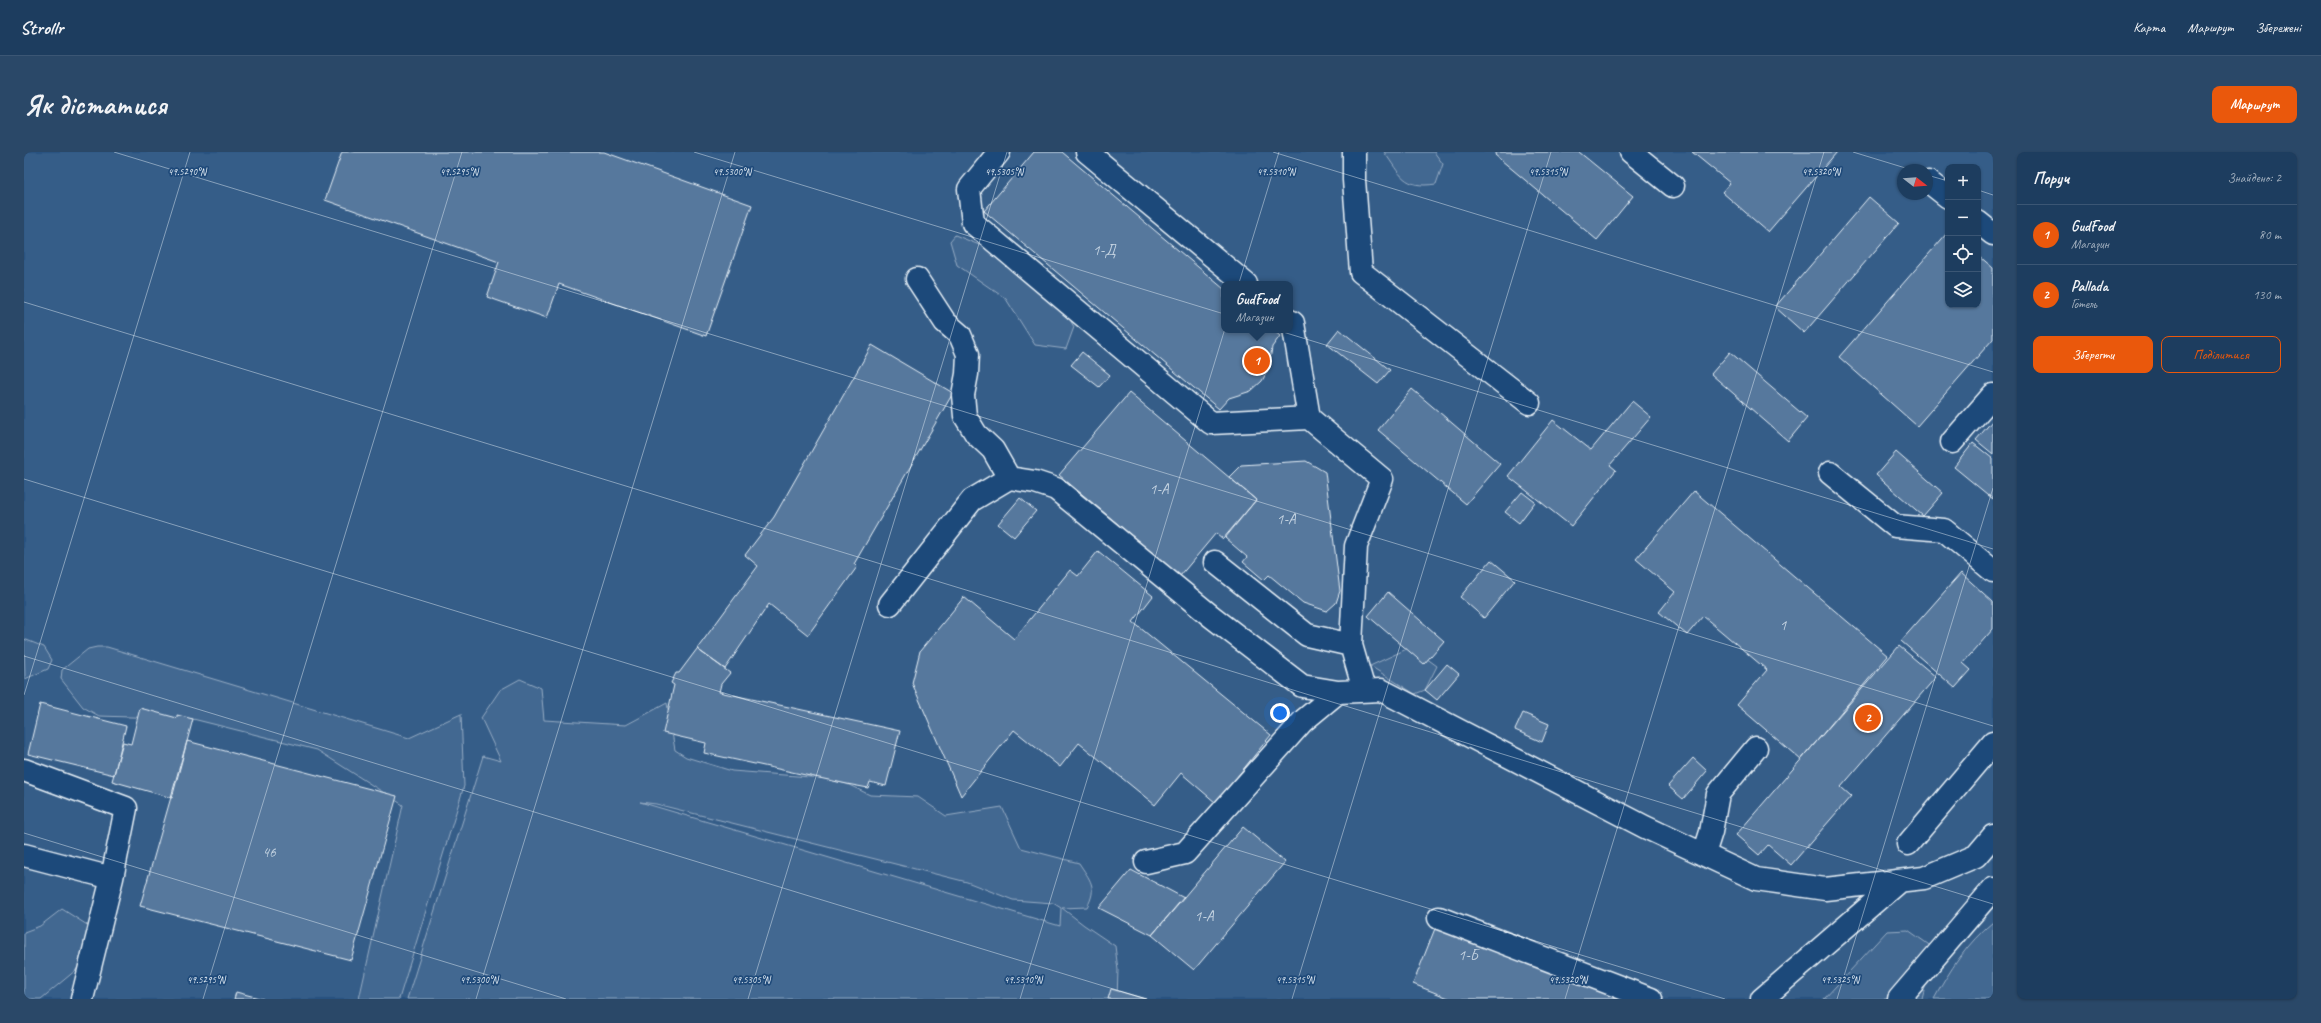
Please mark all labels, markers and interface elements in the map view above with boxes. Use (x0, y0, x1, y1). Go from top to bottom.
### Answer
text: Strollr (20, 16, 63, 40)
text: Карта (2133, 19, 2165, 36)
text: Маршрут (2187, 19, 2233, 36)
text: Збережені (2255, 19, 2301, 36)
button: Маршрут (2212, 86, 2297, 123)
text: Як дістатися (24, 87, 167, 122)
north arrow (1897, 164, 1933, 200)
map controls (1945, 164, 1981, 308)
button: + (1945, 164, 1981, 200)
text: 49.5290°N (168, 165, 208, 178)
text: 49.5295°N (440, 165, 480, 178)
text: 49.5300°N (713, 165, 753, 178)
text: 49.5305°N (985, 165, 1025, 178)
text: 49.5310°N (1257, 165, 1297, 178)
text: 49.5315°N (1529, 165, 1569, 178)
text: 49.5320°N (1802, 165, 1842, 178)
text: Поруч (2033, 168, 2069, 189)
text: Знайдено: 2 (2227, 170, 2281, 186)
button: − (1945, 200, 1981, 236)
text: GudFood (2071, 217, 2114, 236)
text: 1 (2043, 227, 2049, 243)
text: 80 m (2259, 227, 2281, 243)
button: locate (1945, 236, 1981, 272)
text: Магазин (2071, 236, 2109, 252)
house number: 1-Д (1093, 241, 1116, 260)
button: layers (1945, 272, 1981, 308)
text: Pallada (2071, 277, 2108, 296)
popup (1221, 281, 1293, 333)
text: 2 (2043, 287, 2049, 303)
text: 130 m (2253, 287, 2281, 303)
text: GudFood (1236, 290, 1278, 309)
text: Готель (2071, 296, 2097, 312)
text: Магазин (1236, 309, 1274, 325)
button: Зберегти (2033, 336, 2153, 373)
button: Поділитися (2161, 336, 2281, 373)
pin: 1 (1244, 346, 1270, 376)
house number: 1-А (1149, 480, 1170, 499)
house number: 1-А (1276, 510, 1297, 529)
house number: 1 (1780, 616, 1788, 635)
your location (1270, 703, 1290, 723)
pin: 2 (1855, 703, 1881, 733)
house number: 46 (262, 843, 277, 862)
house number: 1-А (1194, 907, 1215, 926)
house number: 1-Б (1458, 946, 1480, 965)
text: 49.5295°N (187, 973, 227, 986)
text: 49.5300°N (460, 973, 500, 986)
text: 49.5305°N (732, 973, 772, 986)
text: 49.5310°N (1004, 973, 1044, 986)
text: 49.5315°N (1276, 973, 1316, 986)
text: 49.5320°N (1549, 973, 1589, 986)
text: 49.5325°N (1821, 973, 1861, 986)

